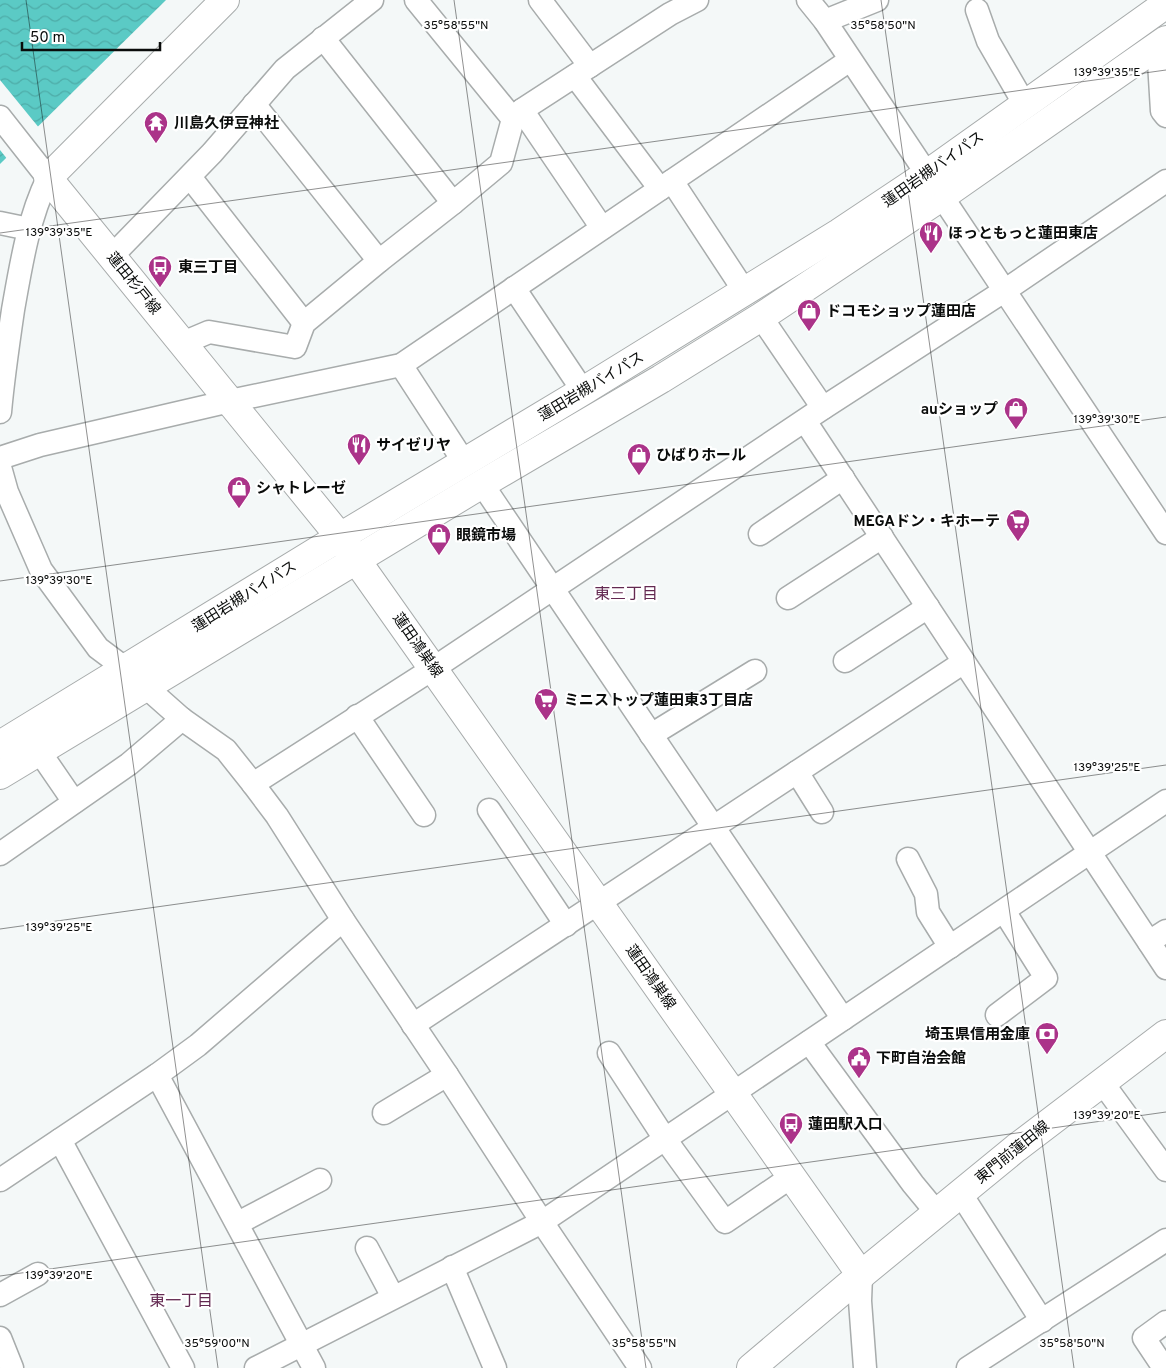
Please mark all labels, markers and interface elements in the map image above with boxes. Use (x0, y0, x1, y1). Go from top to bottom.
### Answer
text: 35°58'55"N (423, 18, 489, 34)
text: 35°58'50"N (850, 18, 916, 34)
scale bar (22, 20, 160, 52)
text: 50 m (30, 29, 65, 48)
text: 139°39'35"E (1074, 65, 1140, 81)
temple icon: 川島久伊豆神社 (143, 110, 169, 144)
place label: 川島久伊豆神社 (174, 114, 279, 134)
street label: 蓮田岩槻バイパス (879, 128, 988, 212)
restaurant icon: ほっともっと蓮田東店 (918, 220, 944, 254)
text: 139°39'35"E (26, 225, 92, 241)
place label: ほっともっと蓮田東店 (948, 225, 1098, 244)
street label: 蓮田杉戸線 (102, 249, 164, 319)
bus stop icon: 東三丁目 (147, 254, 173, 288)
place label: 東三丁目 (178, 259, 238, 278)
shop icon: ドコモショップ蓮田店 (796, 298, 822, 332)
place label: ドコモショップ蓮田店 (826, 303, 976, 322)
street label: 蓮田岩槻バイパス (536, 348, 648, 426)
shop icon: auショップ (1003, 396, 1029, 430)
place label: auショップ (921, 401, 998, 420)
text: 139°39'30"E (1073, 412, 1141, 428)
restaurant icon: サイゼリヤ (346, 432, 372, 466)
place label: サイゼリヤ (376, 437, 451, 456)
shop icon: ひばりホール (626, 442, 652, 476)
place label: ひばりホール (656, 447, 746, 466)
shop icon: シャトレーゼ (226, 475, 252, 509)
place label: シャトレーゼ (256, 480, 346, 499)
supermarket icon: MEGAドン・キホーテ (1005, 508, 1031, 542)
place label: MEGAドン・キホーテ (853, 513, 1000, 532)
shop icon: 眼鏡市場 (426, 522, 452, 556)
place label: 眼鏡市場 (456, 527, 516, 546)
street label: 蓮田岩槻バイパス (189, 557, 301, 637)
text: 139°39'30"E (25, 573, 93, 589)
district label: 東三丁目 (594, 585, 658, 605)
street label: 蓮田鴻巣線 (387, 610, 446, 682)
supermarket icon: ミニストップ蓮田東3丁目店 (533, 687, 559, 721)
place label: ミニストップ蓮田東3丁目店 (564, 692, 753, 711)
text: 139°39'25"E (1073, 760, 1141, 776)
text: 139°39'25"E (25, 920, 93, 936)
street label: 蓮田鴻巣線 (620, 942, 679, 1014)
bank icon: 埼玉県信用金庫 (1034, 1021, 1060, 1055)
place label: 埼玉県信用金庫 (925, 1026, 1030, 1045)
public building icon: 下町自治会館 (846, 1045, 872, 1079)
place label: 下町自治会館 (876, 1050, 966, 1069)
text: 139°39'20"E (1073, 1108, 1141, 1124)
bus stop icon: 蓮田駅入口 (778, 1111, 804, 1145)
place label: 蓮田駅入口 (808, 1116, 883, 1135)
street label: 東門前蓮田線 (972, 1117, 1054, 1189)
text: 139°39'20"E (25, 1268, 93, 1284)
district label: 東一丁目 (149, 1292, 213, 1312)
text: 35°59'00"N (184, 1336, 250, 1352)
text: 35°58'55"N (611, 1336, 677, 1352)
text: 35°58'50"N (1039, 1336, 1105, 1352)

